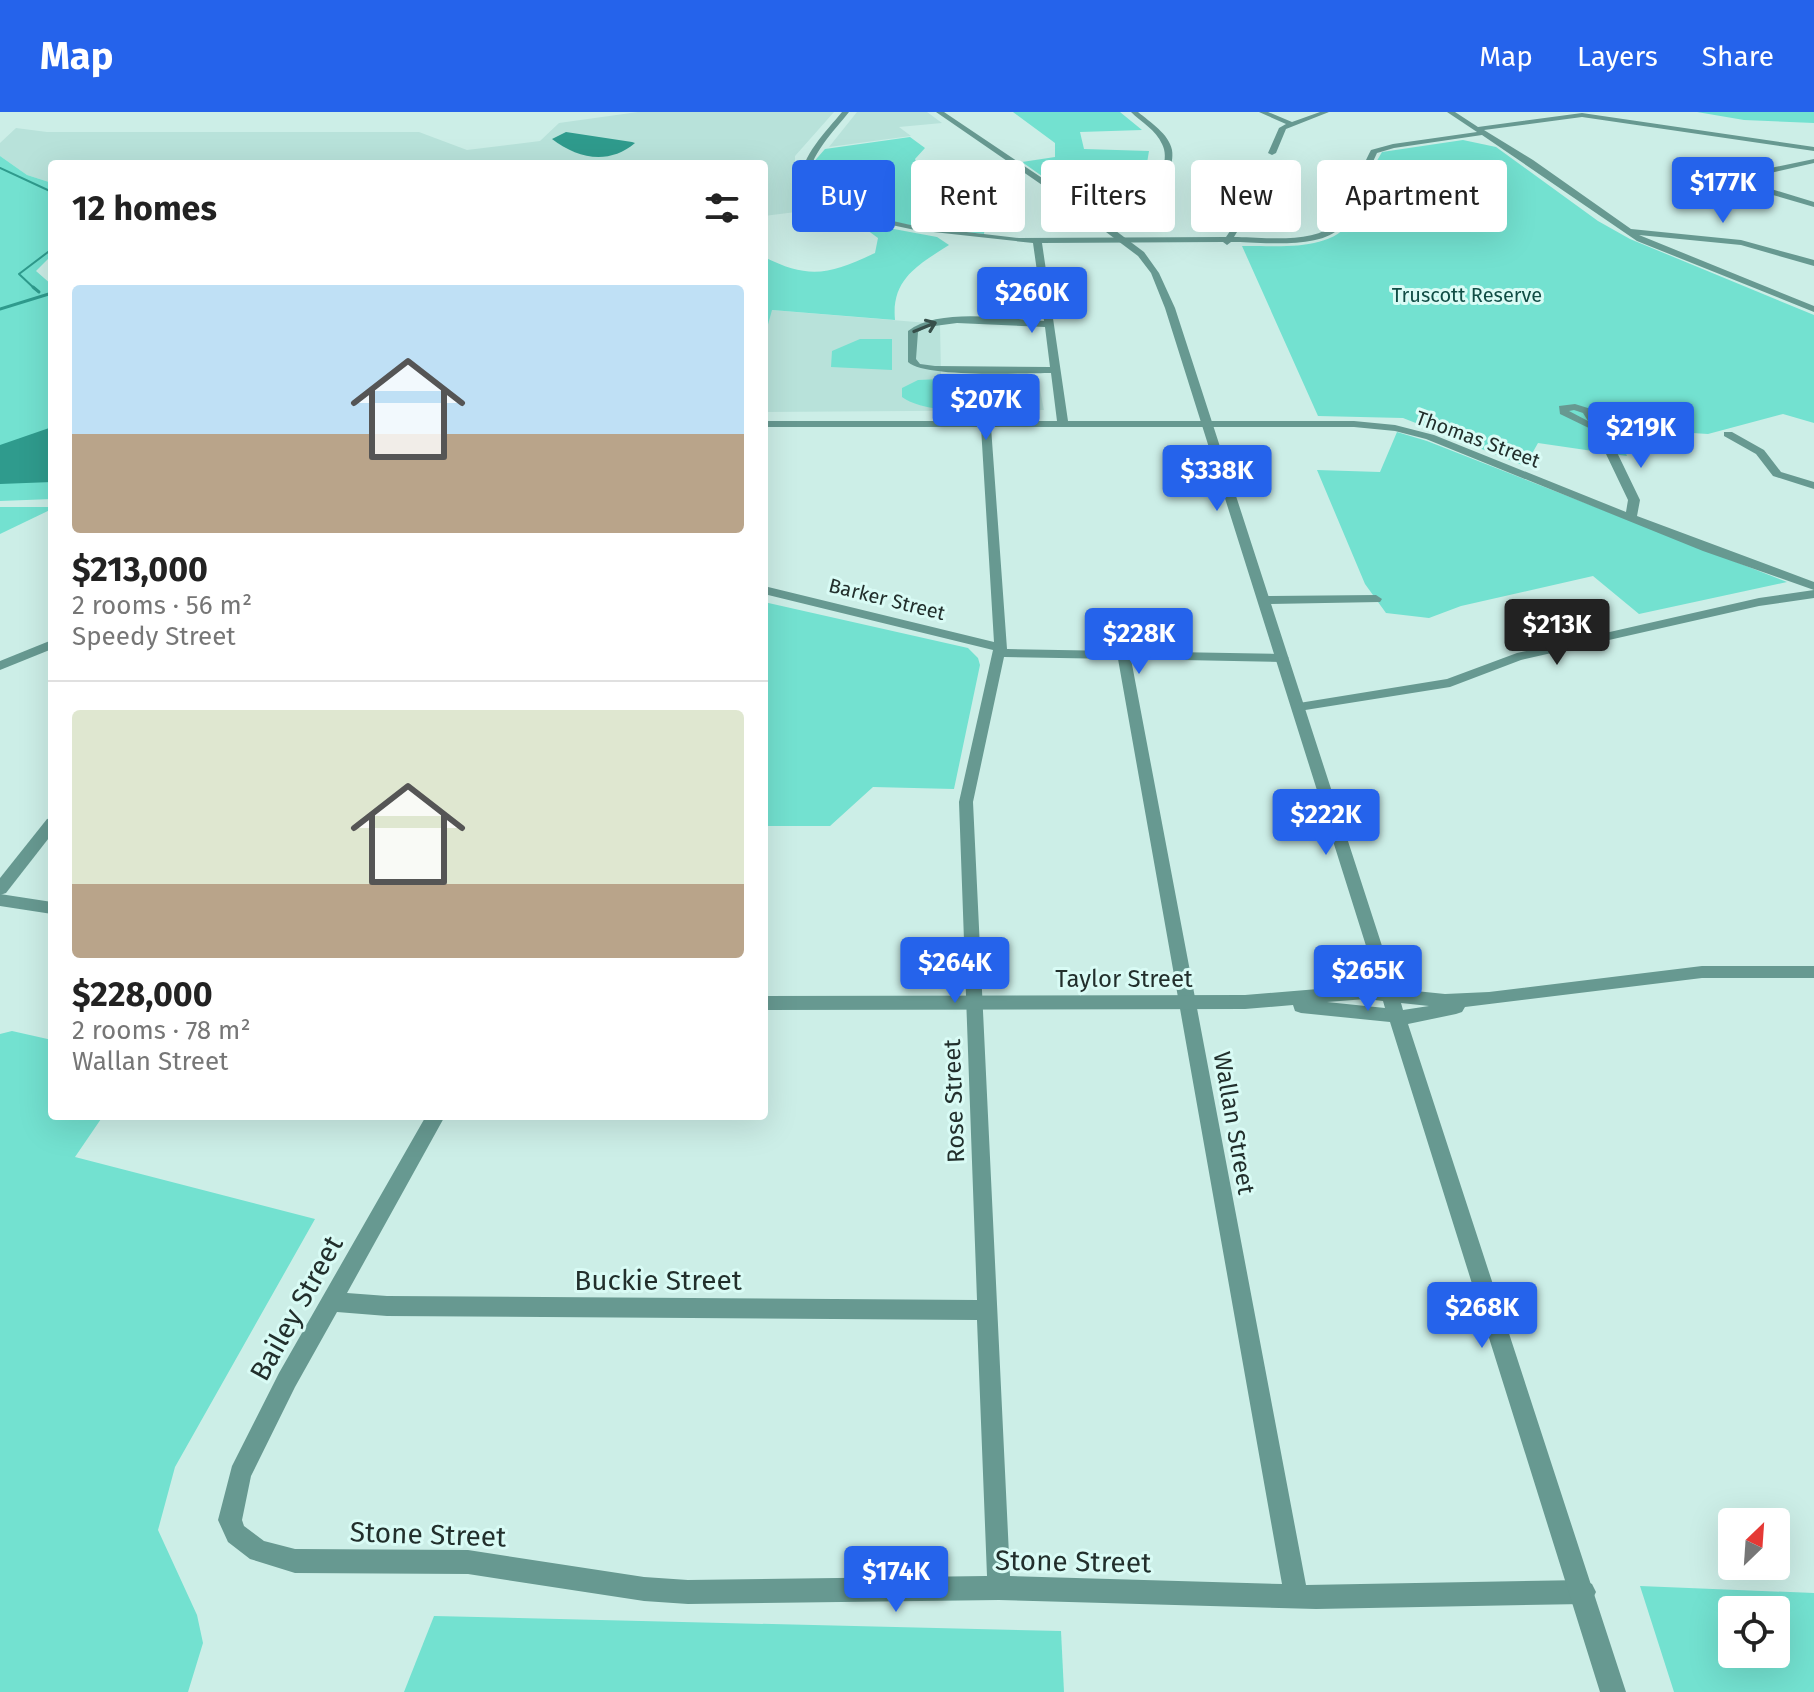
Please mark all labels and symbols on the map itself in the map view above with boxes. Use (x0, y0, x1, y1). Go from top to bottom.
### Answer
pin: $177K (1667, 157, 1779, 225)
pin: $260K (976, 267, 1088, 335)
park label: Truscott Reserve (1392, 283, 1542, 307)
one-way arrow (913, 319, 937, 333)
pin: $207K (930, 374, 1042, 442)
pin: $219K (1585, 402, 1697, 470)
street label: Thomas Street (1413, 405, 1544, 473)
pin: $338K (1161, 445, 1273, 513)
street label: Barker Street (826, 573, 948, 625)
pin: $213K (1501, 599, 1613, 667)
pin: $228K (1083, 608, 1195, 676)
pin: $222K (1270, 789, 1382, 857)
pin: $264K (899, 937, 1011, 1005)
pin: $265K (1312, 945, 1424, 1013)
street label: Taylor Street (1055, 965, 1193, 993)
street label: Rose Street (938, 1038, 970, 1163)
street label: Wallan Street (1208, 1049, 1260, 1197)
street label: Bailey Street (243, 1229, 350, 1386)
street label: Buckie Street (574, 1264, 743, 1297)
pin: $268K (1426, 1282, 1538, 1350)
north arrow (1718, 1508, 1790, 1580)
street label: Stone Street (349, 1515, 508, 1554)
street label: Stone Street (995, 1544, 1152, 1579)
pin: $174K (840, 1546, 952, 1614)

